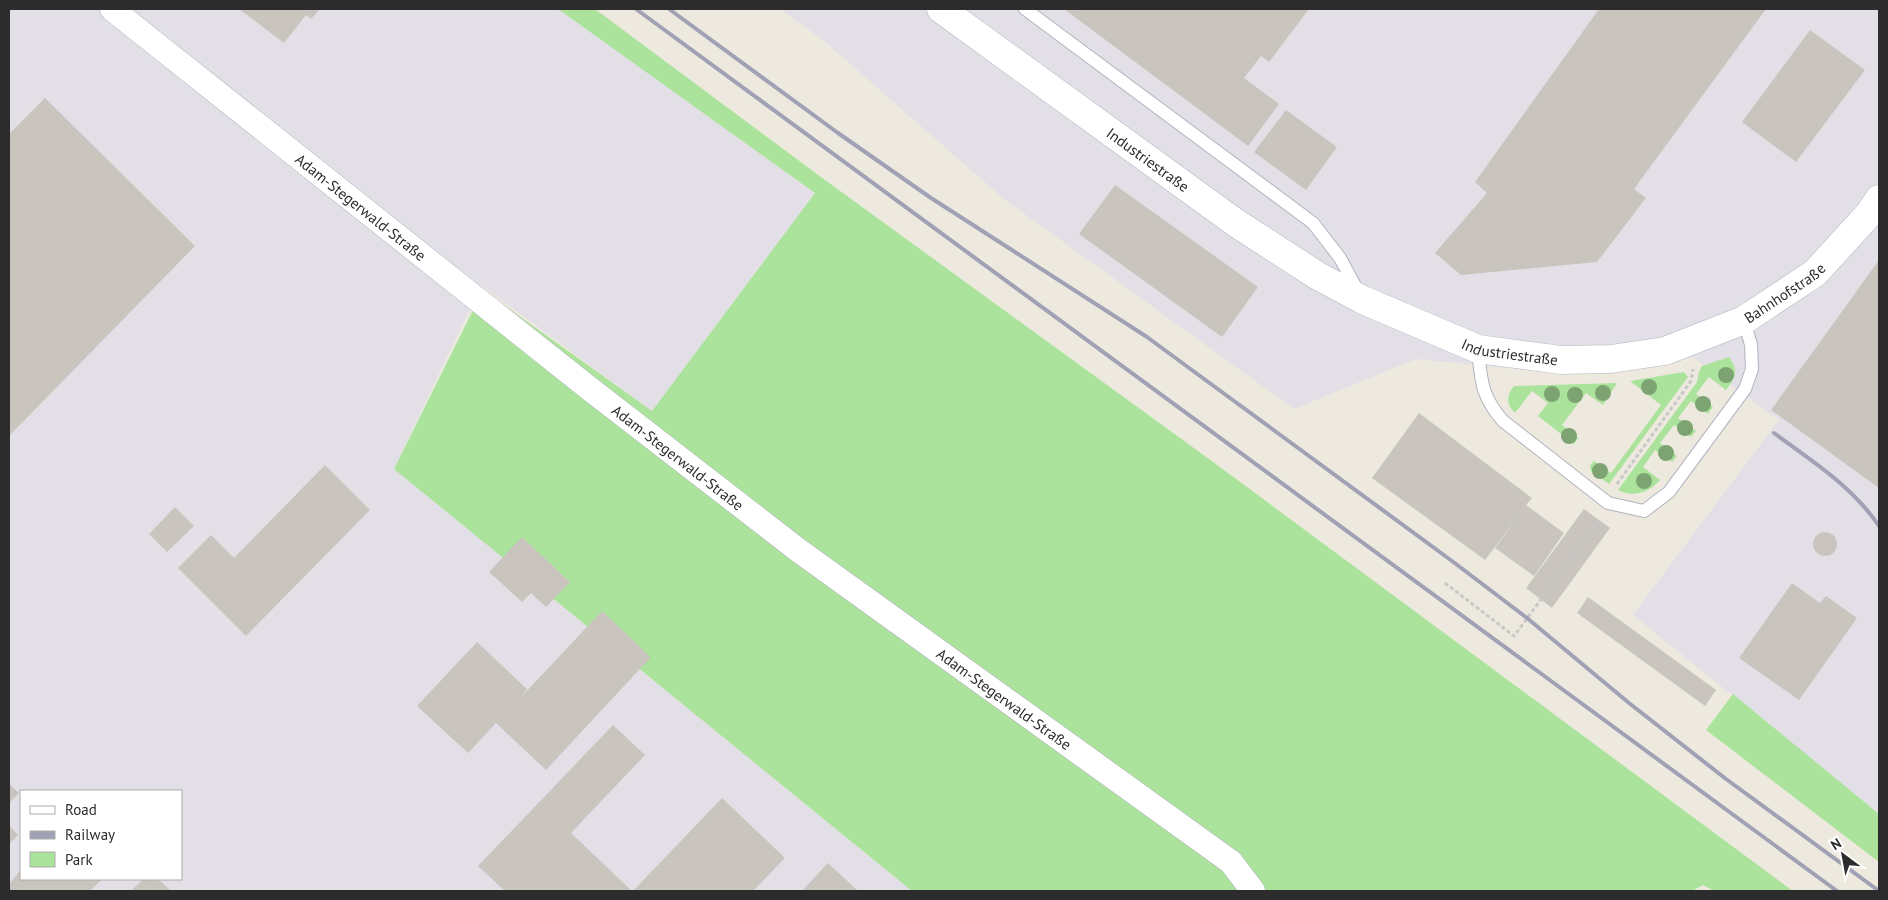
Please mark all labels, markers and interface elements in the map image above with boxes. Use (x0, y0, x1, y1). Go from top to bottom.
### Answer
street label: Industriestraße (1103, 123, 1193, 196)
street label: Adam-Stegerwald-Straße (292, 149, 430, 265)
street label: Bahnhofstraße (1740, 259, 1829, 327)
street label: Industriestraße (1459, 334, 1559, 369)
street label: Adam-Stegerwald-Straße (608, 400, 748, 514)
street label: Adam-Stegerwald-Straße (933, 644, 1075, 754)
legend (20, 790, 182, 880)
text: Road (65, 800, 97, 819)
text: Railway (65, 825, 115, 844)
north arrow (1818, 830, 1868, 880)
text: N (1827, 834, 1845, 854)
text: Park (65, 850, 93, 869)

